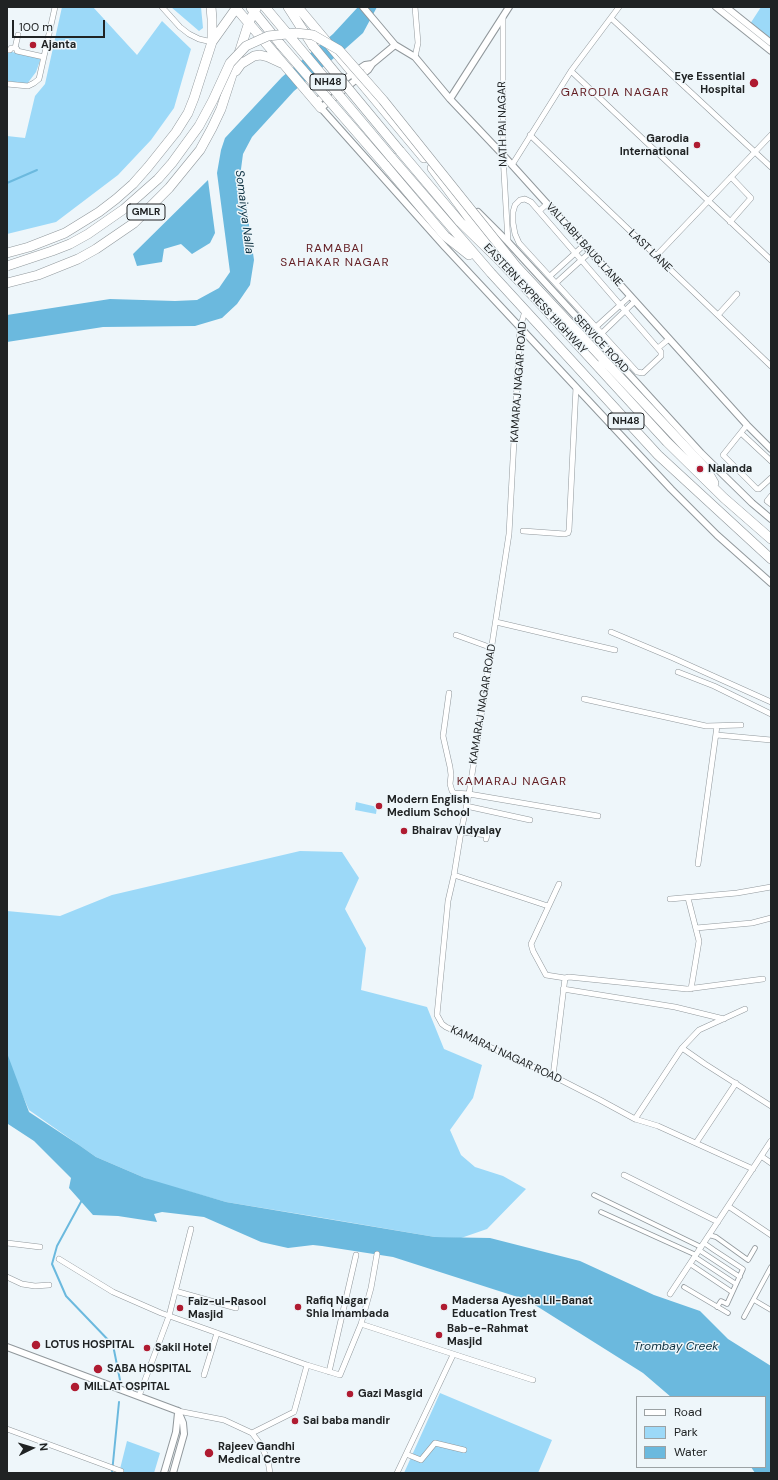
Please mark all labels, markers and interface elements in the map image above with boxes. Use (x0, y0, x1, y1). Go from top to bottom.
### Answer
scale bar (14, 12, 107, 38)
text: 100 m (19, 19, 53, 35)
place label: Ajanta (41, 38, 76, 52)
marker: Ajanta (28, 40, 38, 50)
place label: Eye Essential Hospital (675, 70, 745, 96)
road number: NH48 (310, 74, 346, 90)
marker: Eye Essential Hospital (748, 77, 760, 89)
street label: NATH PAI NAGAR (496, 81, 510, 167)
district label: GARODIA NAGAR (561, 86, 669, 100)
place label: Garodia International (620, 132, 689, 158)
marker: Garodia International (692, 140, 702, 150)
water label: Somaiyya Nalla (232, 169, 256, 255)
street label: VALLABH BAUG LANE (543, 200, 625, 290)
road number: GMLR (127, 204, 165, 220)
street label: LAST LANE (626, 227, 674, 275)
street label: EASTERN EXPRESS HIGHWAY (481, 241, 589, 357)
district label: RAMABAI SAHAKAR NAGAR (280, 242, 390, 270)
street label: SERVICE ROAD (571, 312, 631, 376)
street label: KAMARAJ NAGAR ROAD (508, 321, 530, 443)
road number: NH48 (608, 413, 644, 429)
place label: Nalanda (708, 462, 752, 476)
marker: Nalanda (695, 464, 705, 474)
street label: KAMARAJ NAGAR ROAD (467, 643, 499, 765)
district label: KAMARAJ NAGAR (457, 775, 567, 789)
place label: Modern English Medium School (387, 793, 470, 819)
marker: Modern English Medium School (374, 801, 384, 811)
place label: Bhairav Vidyalay (412, 824, 501, 838)
marker: Bhairav Vidyalay (399, 826, 409, 836)
street label: KAMARAJ NAGAR ROAD (448, 1023, 564, 1087)
place label: Rafiq Nagar Shia Imambada (306, 1294, 389, 1320)
place label: Madersa Ayesha Lil-Banat Education Trest (452, 1294, 593, 1320)
place label: Faiz-ul-Rasool Masjid (188, 1295, 266, 1321)
marker: Rafiq Nagar Shia Imambada (293, 1302, 303, 1312)
marker: Madersa Ayesha Lil-Banat Education Trest (439, 1302, 449, 1312)
marker: Faiz-ul-Rasool Masjid (175, 1303, 185, 1313)
place label: Bab-e-Rahmat Masjid (447, 1322, 528, 1348)
marker: Bab-e-Rahmat Masjid (434, 1330, 444, 1340)
place label: LOTUS HOSPITAL (45, 1338, 135, 1352)
marker: LOTUS HOSPITAL (30, 1339, 42, 1351)
water label: Trombay Creek (634, 1340, 718, 1354)
place label: Sakil Hotel (155, 1341, 212, 1355)
marker: Sakil Hotel (142, 1343, 152, 1353)
place label: SABA HOSPITAL (107, 1362, 191, 1376)
marker: SABA HOSPITAL (92, 1363, 104, 1375)
place label: MILLAT OSPITAL (84, 1380, 170, 1394)
marker: MILLAT OSPITAL (69, 1381, 81, 1393)
place label: Gazi Masgid (358, 1387, 423, 1401)
marker: Gazi Masgid (345, 1389, 355, 1399)
legend (636, 1396, 766, 1468)
text: Road (674, 1404, 702, 1420)
place label: Sai baba mandir (303, 1414, 390, 1428)
marker: Sai baba mandir (290, 1416, 300, 1426)
text: Park (674, 1424, 698, 1440)
north arrow (12, 1428, 52, 1468)
place label: Rajeev Gandhi Medical Centre (218, 1440, 301, 1466)
text: N (37, 1442, 51, 1452)
text: Water (674, 1444, 707, 1460)
marker: Rajeev Gandhi Medical Centre (203, 1447, 215, 1459)

